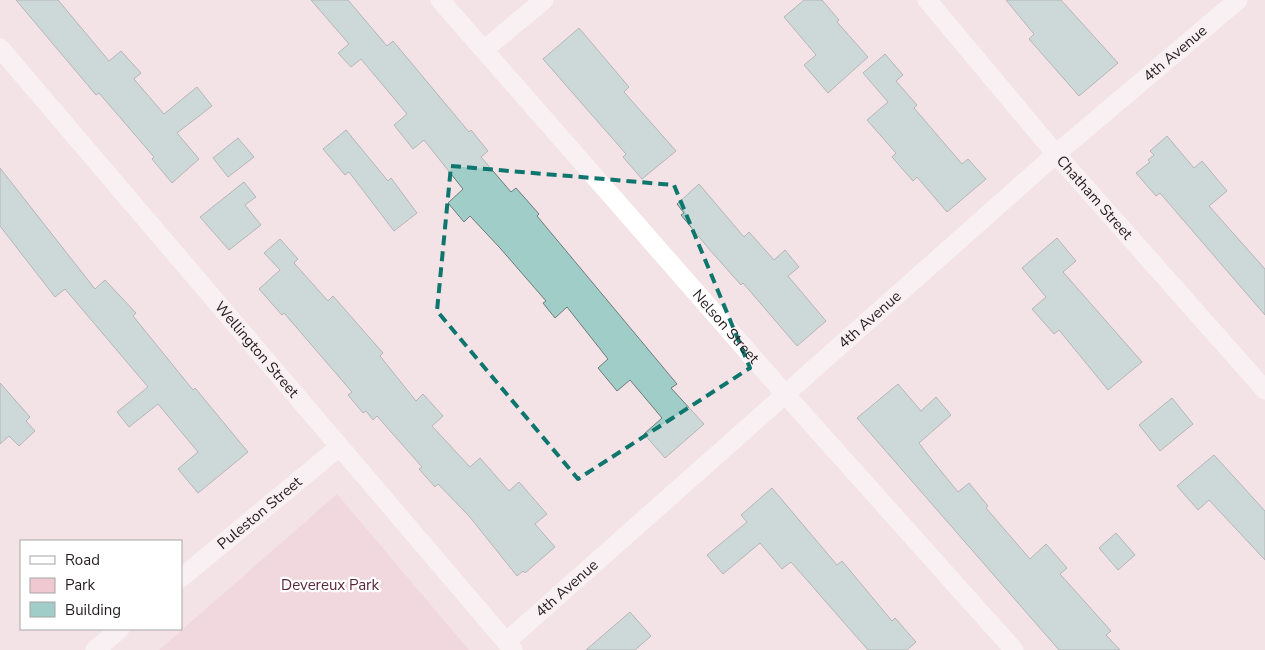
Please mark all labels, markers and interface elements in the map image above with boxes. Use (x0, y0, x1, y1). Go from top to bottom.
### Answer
street label: 4th Avenue (1139, 21, 1211, 86)
street label: Chatham Street (1052, 151, 1138, 244)
street label: Nelson Street (688, 285, 764, 368)
street label: 4th Avenue (834, 286, 905, 353)
street label: Wellington Street (210, 297, 304, 402)
street label: Puleston Street (213, 471, 307, 554)
legend (20, 540, 182, 630)
text: Road (65, 550, 100, 570)
street label: 4th Avenue (531, 555, 602, 622)
text: Park (65, 575, 95, 595)
park label: Devereux Park (281, 575, 379, 595)
text: Building (65, 600, 121, 620)

